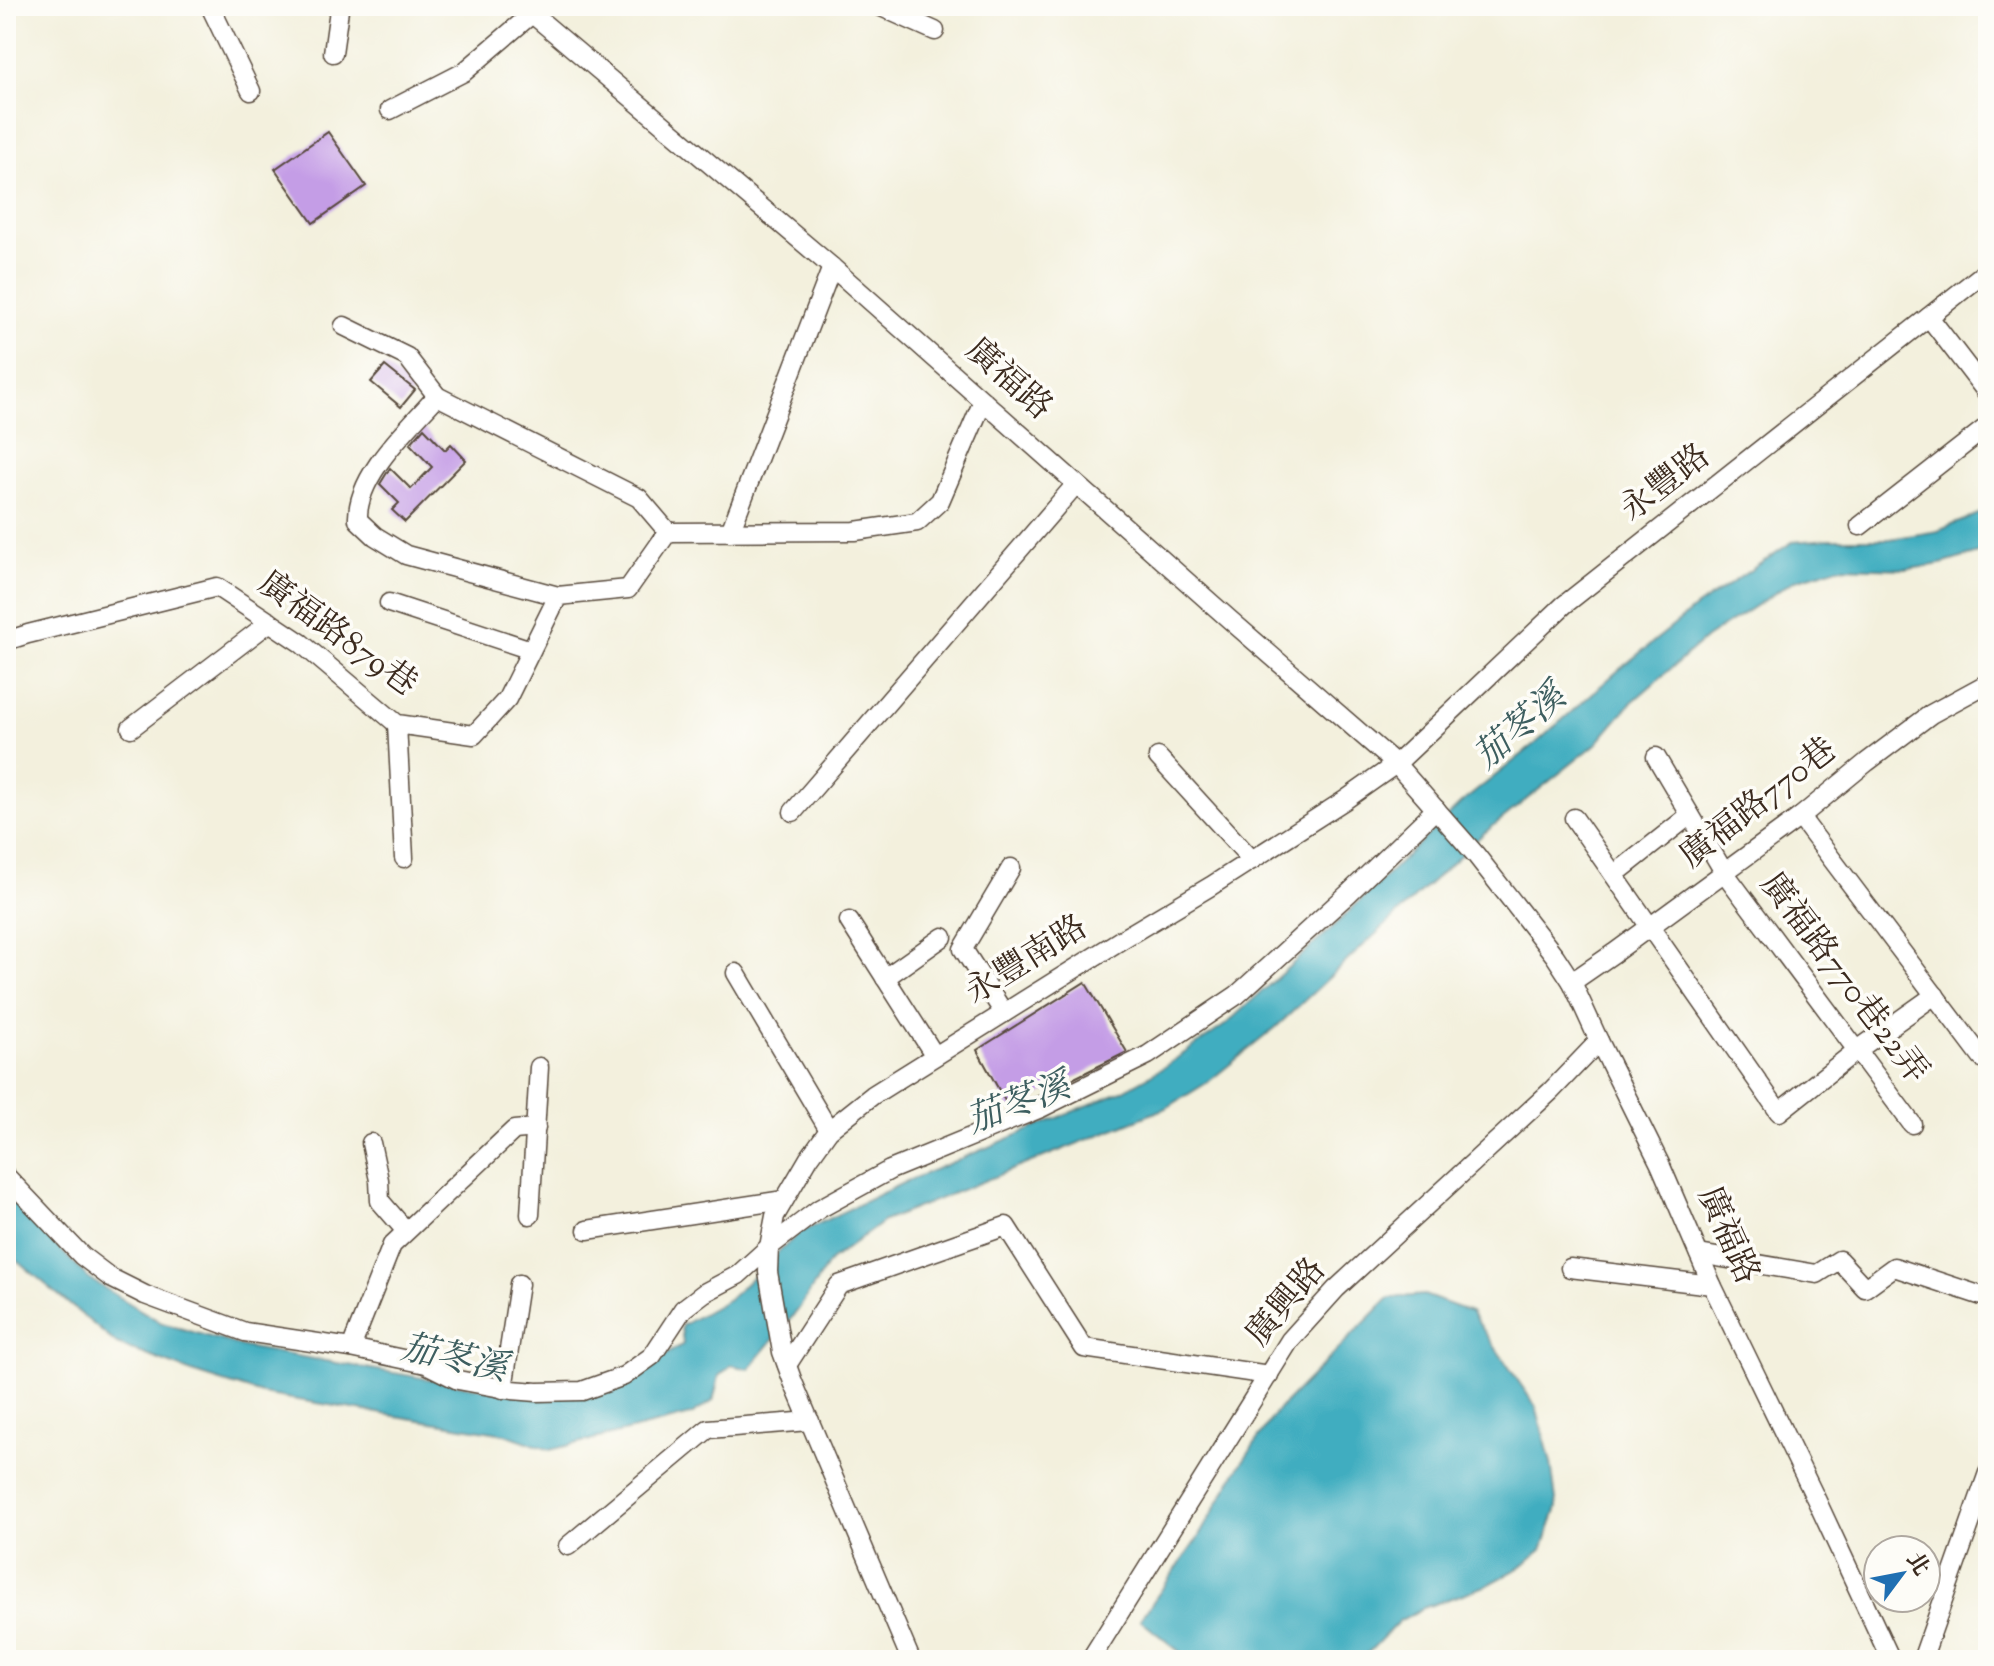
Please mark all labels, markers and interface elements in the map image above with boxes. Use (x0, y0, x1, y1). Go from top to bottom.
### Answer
street label: 廣福路 (954, 328, 1062, 432)
street label: 永豐路 (1611, 433, 1721, 535)
street label: 廣福路879巷 (247, 561, 427, 709)
water label: 茄苳溪 (1463, 670, 1582, 783)
street label: 廣福路770巷 (1670, 727, 1848, 881)
street label: 廣福路770巷22弄 (1747, 863, 1939, 1095)
street label: 永豐南路 (956, 904, 1098, 1018)
water label: 茄苳溪 (959, 1060, 1082, 1149)
street label: 廣福路 (1684, 1179, 1770, 1293)
street label: 廣興路 (1235, 1248, 1339, 1358)
water label: 茄苳溪 (396, 1323, 516, 1397)
north arrow (1862, 1534, 1942, 1614)
text: 北 (1897, 1547, 1936, 1583)

